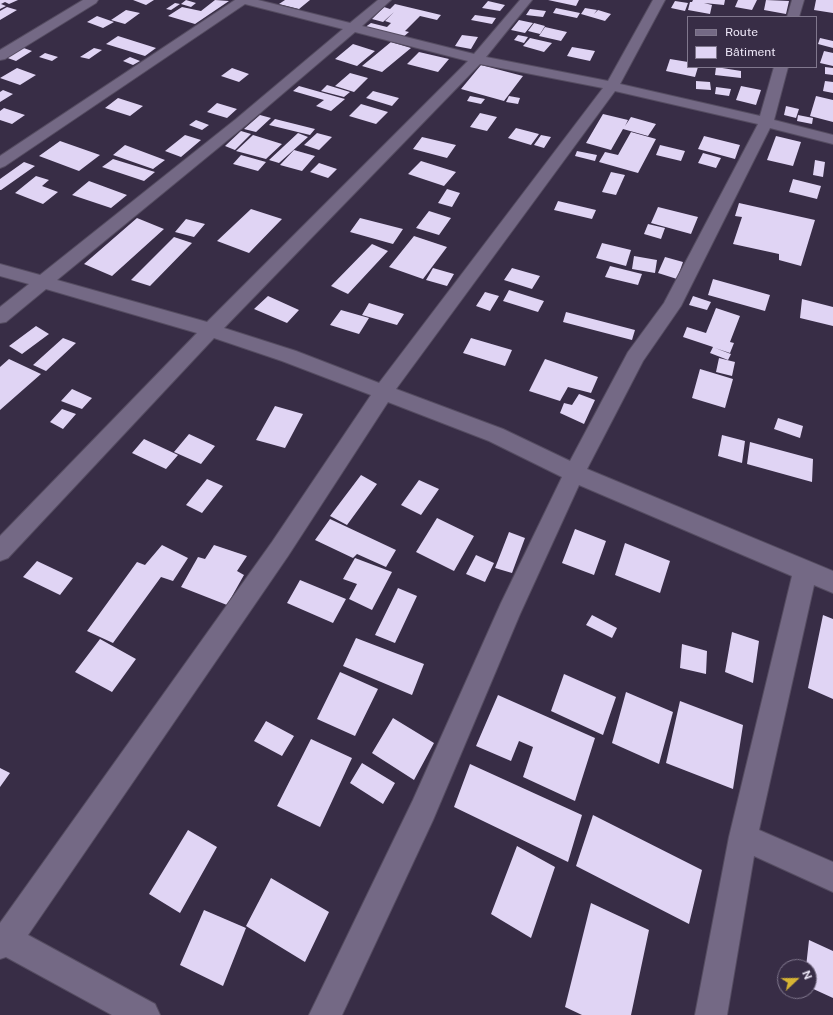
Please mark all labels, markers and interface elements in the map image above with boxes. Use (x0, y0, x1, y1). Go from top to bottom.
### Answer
legend (687, 16, 817, 68)
text: Route (725, 25, 758, 39)
text: Bâtiment (725, 45, 776, 59)
north arrow (777, 959, 817, 999)
text: N (800, 969, 814, 981)

